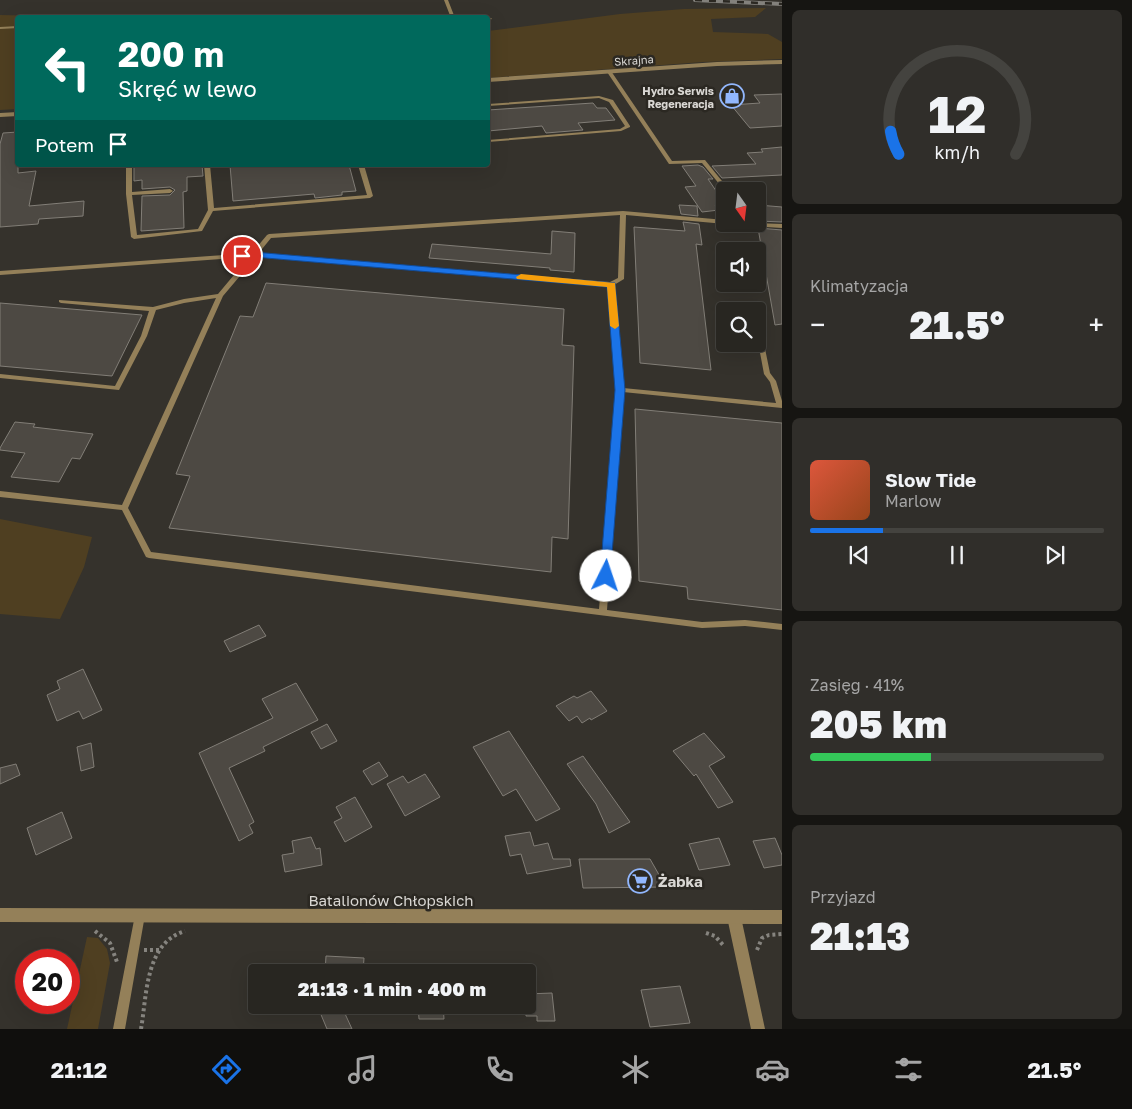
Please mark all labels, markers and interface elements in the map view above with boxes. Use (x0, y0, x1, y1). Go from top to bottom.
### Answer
text: 200 m (118, 33, 224, 75)
icon: left (35, 35, 100, 100)
street label: Skrajna (614, 52, 654, 68)
text: Skręć w lewo (118, 75, 257, 102)
text: 12 (928, 82, 986, 144)
shop icon: Hydro Serwis Regeneracja (719, 83, 745, 109)
place label: Hydro Serwis Regeneracja (642, 84, 714, 110)
icon: arrive (104, 130, 132, 158)
text: Potem (35, 133, 94, 156)
text: km/h (934, 141, 980, 163)
north arrow (716, 182, 766, 232)
map controls (716, 182, 766, 352)
pin (221, 235, 263, 277)
icon: arrive (228, 242, 256, 270)
button: sound (716, 242, 766, 292)
text: Klimatyzacja (810, 276, 908, 296)
button: search (716, 302, 766, 352)
text: 21.5° (910, 302, 1004, 347)
text: − (810, 308, 825, 341)
text: + (1089, 308, 1104, 341)
text: Slow Tide (885, 468, 976, 491)
text: Marlow (885, 491, 941, 511)
icon: previous (845, 541, 873, 569)
icon: pause (943, 541, 971, 569)
icon: next (1041, 541, 1069, 569)
position arrow (579, 549, 631, 601)
text: Zasięg · 41% (810, 675, 904, 695)
text: 205 km (810, 701, 947, 746)
supermarket icon: Żabka (627, 868, 653, 894)
place label: Żabka (658, 872, 703, 890)
text: Przyjazd (810, 887, 876, 907)
street label: Batalionów Chłopskich (308, 891, 474, 909)
text: 21:13 (810, 913, 910, 958)
speed limit sign: 20 (15, 949, 80, 1014)
text: 21:13 · 1 min · 400 m (298, 977, 486, 1000)
icon: directions (209, 1052, 244, 1087)
icon: music (345, 1052, 380, 1087)
icon: phone (482, 1052, 517, 1087)
icon: climate (618, 1052, 653, 1087)
icon: car (755, 1052, 790, 1087)
icon: filters (891, 1052, 926, 1087)
text: 21:12 (51, 1056, 107, 1083)
text: 21.5° (1027, 1056, 1081, 1083)

